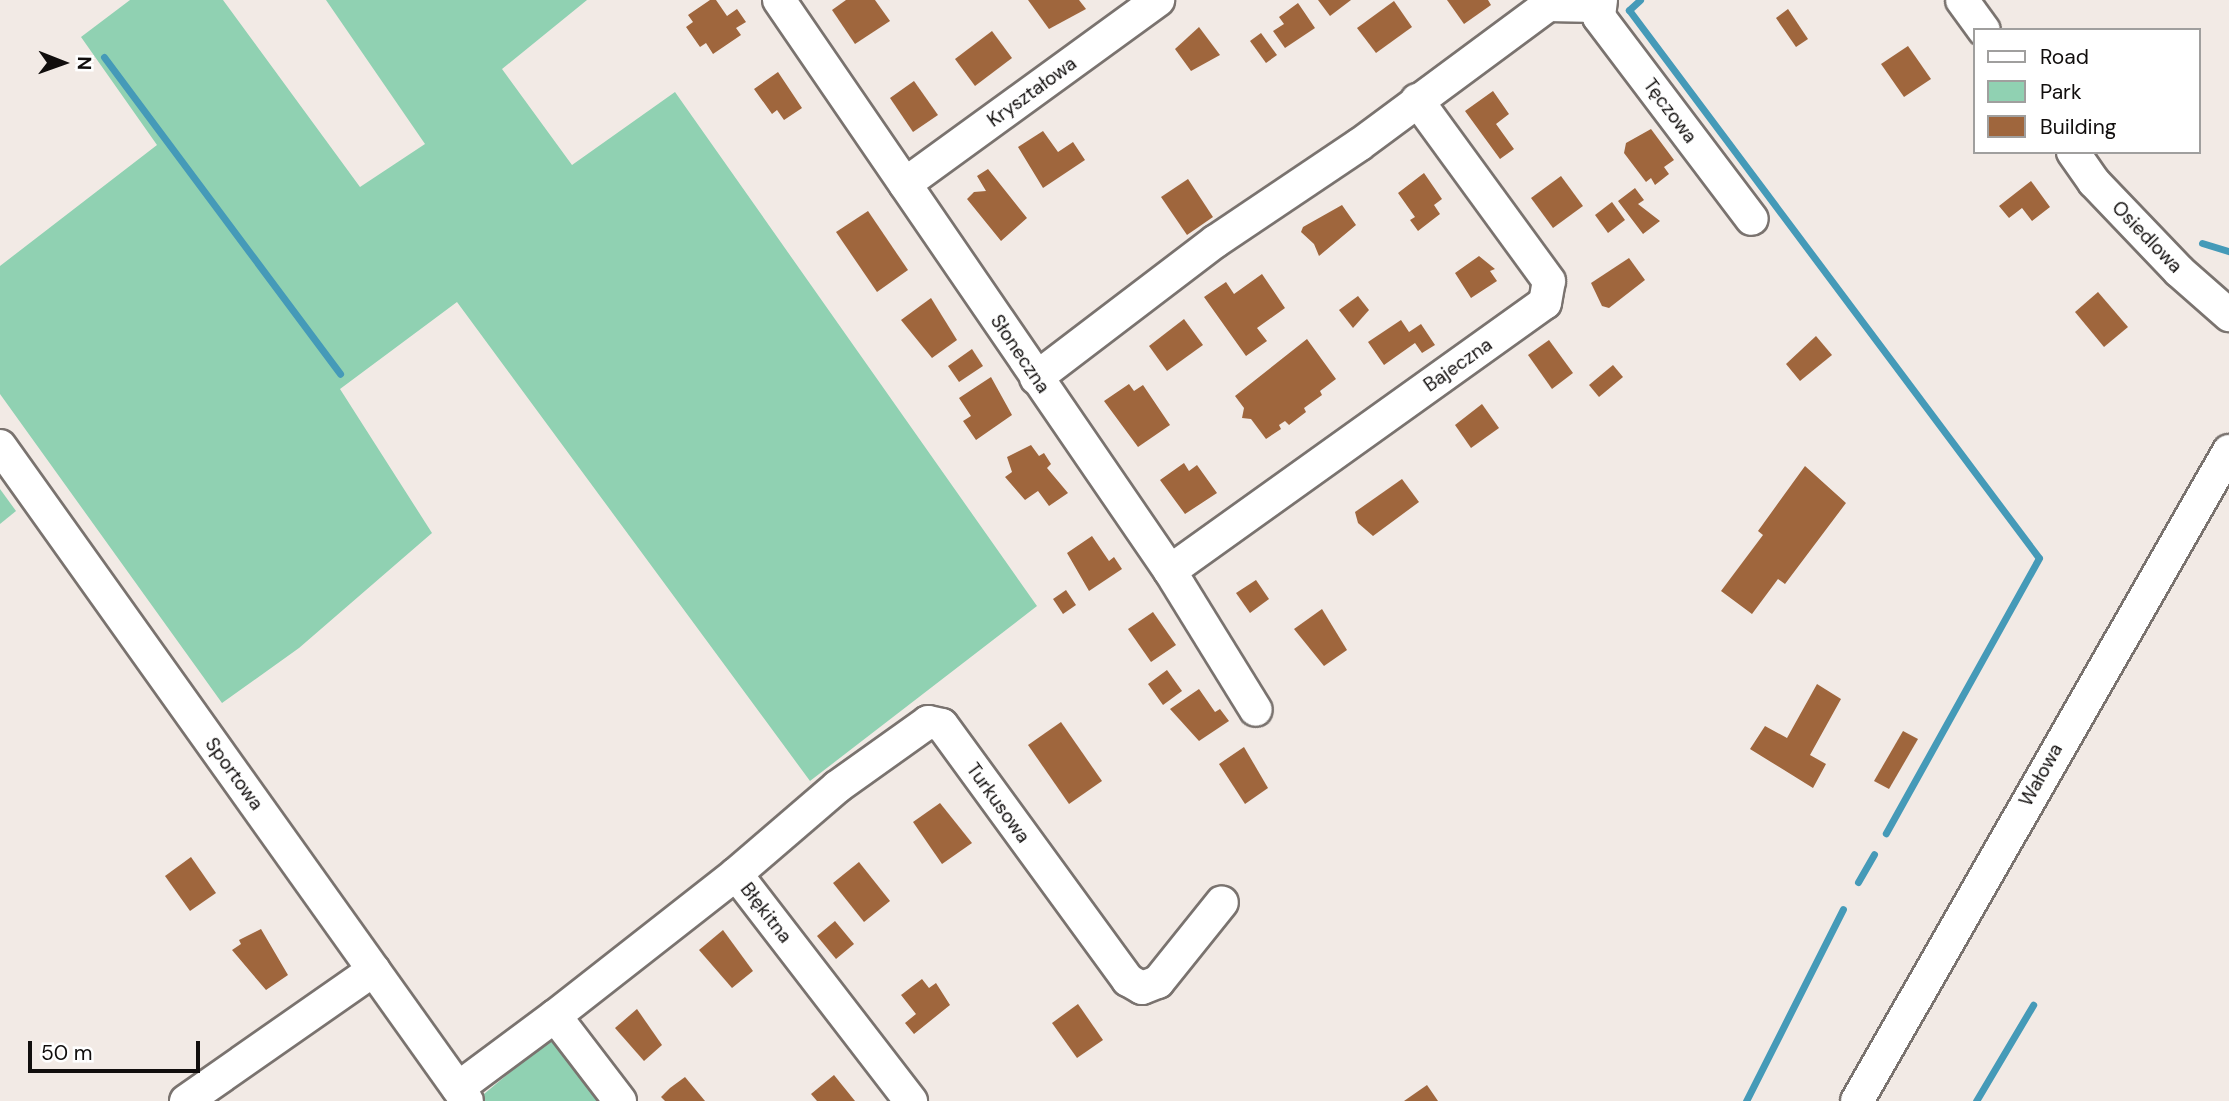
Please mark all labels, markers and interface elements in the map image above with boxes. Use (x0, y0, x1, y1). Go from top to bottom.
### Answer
north arrow (28, 28, 98, 98)
legend (1974, 28, 2201, 154)
text: Road (2040, 43, 2089, 71)
street label: Kryształowa (983, 52, 1081, 132)
text: N (72, 56, 97, 71)
street label: Tęczowa (1638, 74, 1702, 148)
text: Park (2040, 78, 2081, 106)
text: Building (2040, 113, 2116, 141)
street label: Osiedlowa (2107, 196, 2187, 278)
street label: Słoneczna (986, 310, 1054, 398)
street label: Bajeczna (1420, 333, 1496, 397)
street label: Sportowa (200, 733, 268, 815)
street label: Wałowa (2015, 740, 2067, 810)
street label: Turkusowa (961, 759, 1035, 847)
street label: Błękitna (736, 878, 796, 948)
scale bar (32, 1028, 203, 1072)
text: 50 m (41, 1039, 92, 1067)

